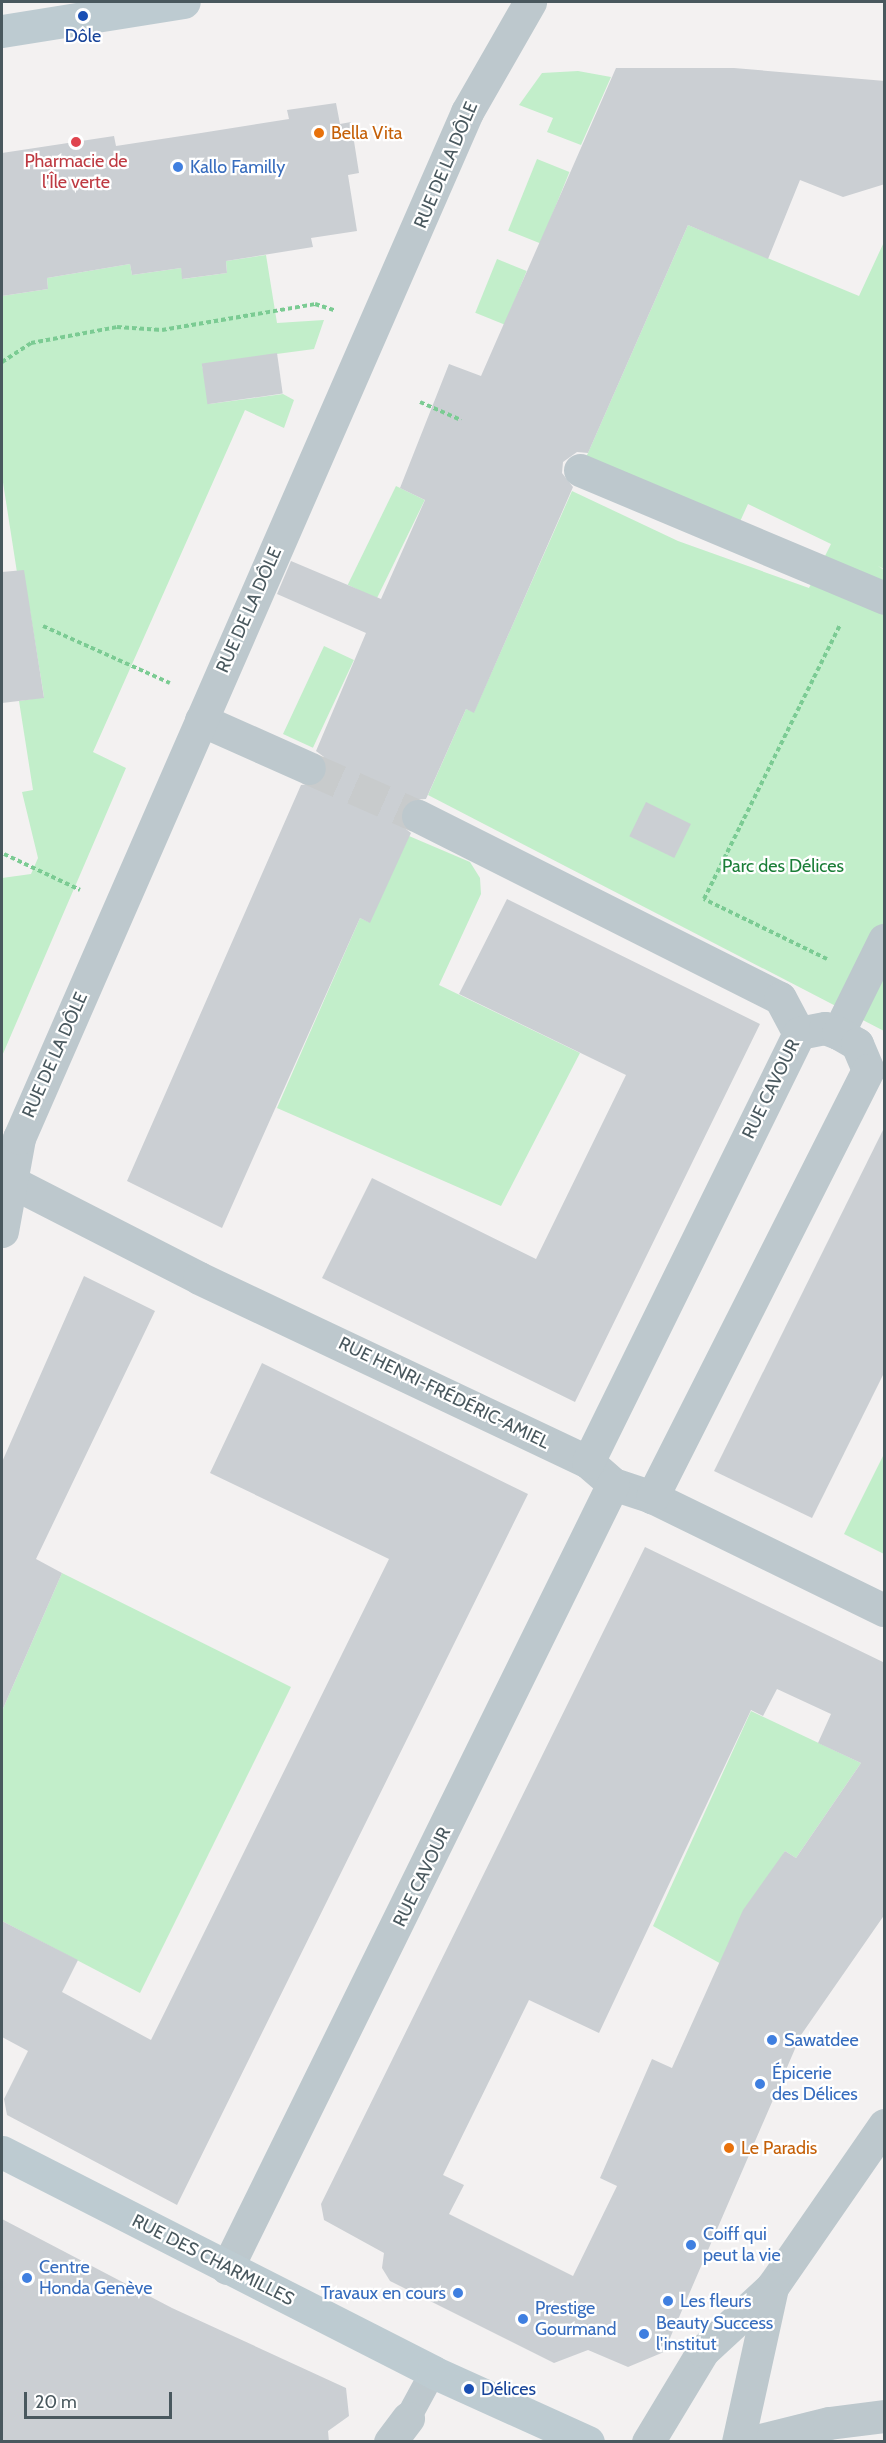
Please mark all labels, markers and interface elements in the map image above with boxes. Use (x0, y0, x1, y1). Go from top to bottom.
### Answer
marker: Dôle (76, 9, 90, 23)
place label: Dôle (65, 25, 101, 47)
street label: RUE DE LA DÔLE (410, 99, 482, 231)
place label: Bella Vita (331, 122, 402, 144)
marker: Bella Vita (312, 126, 326, 140)
marker: Pharmacie de l'Île verte (69, 135, 83, 149)
place label: Pharmacie de l'Île verte (24, 151, 128, 194)
place label: Kallo Familly (190, 156, 285, 178)
marker: Kallo Familly (171, 160, 185, 174)
street label: RUE DE LA DÔLE (212, 544, 286, 676)
park label: Parc des Délices (722, 855, 844, 877)
street label: RUE DE LA DÔLE (18, 989, 92, 1121)
street label: RUE CAVOUR (738, 1036, 804, 1142)
street label: RUE HENRI-FRÉDÉRIC-AMIEL (335, 1332, 553, 1454)
street label: RUE CAVOUR (389, 1824, 455, 1930)
place label: Sawatdee (784, 2029, 859, 2051)
marker: Sawatdee (765, 2033, 779, 2047)
place label: Épicerie des Délices (772, 2063, 858, 2106)
marker: Épicerie des Délices (753, 2077, 767, 2091)
place label: Le Paradis (741, 2137, 817, 2159)
marker: Le Paradis (722, 2141, 736, 2155)
street label: RUE DES CHARMILLES (128, 2210, 298, 2310)
place label: Coiff qui peut la vie (703, 2224, 781, 2266)
marker: Coiff qui peut la vie (684, 2238, 698, 2252)
place label: Centre Honda Genève (39, 2257, 152, 2300)
marker: Centre Honda Genève (20, 2271, 34, 2285)
place label: Travaux en cours (321, 2282, 446, 2304)
marker: Travaux en cours (451, 2286, 465, 2300)
place label: Les fleurs (680, 2290, 751, 2312)
marker: Les fleurs (661, 2294, 675, 2308)
place label: Prestige Gourmand (535, 2298, 617, 2340)
marker: Prestige Gourmand (516, 2312, 530, 2326)
place label: Beauty Success l'institut (656, 2313, 773, 2356)
marker: Beauty Success l'institut (637, 2327, 651, 2341)
place label: Délices (481, 2378, 536, 2400)
scale bar (27, 2380, 176, 2418)
marker: Délices (462, 2382, 476, 2396)
text: 20 m (35, 2391, 77, 2413)

